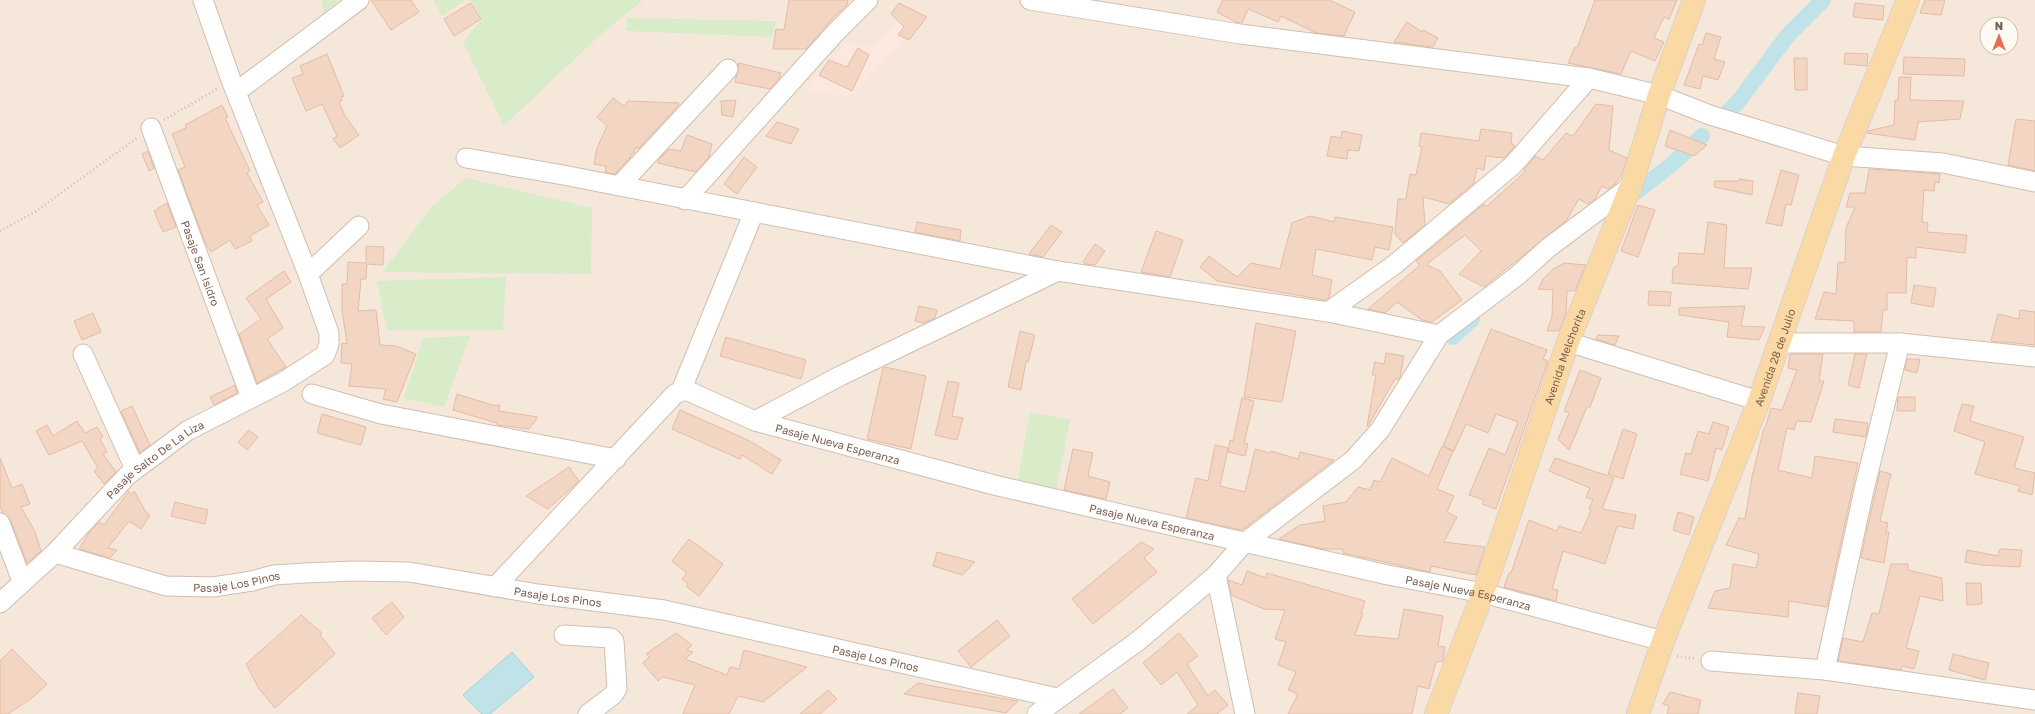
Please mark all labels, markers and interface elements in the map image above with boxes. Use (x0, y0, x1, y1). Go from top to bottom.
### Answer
north arrow (1979, 16, 2019, 56)
text: N (1995, 19, 2003, 32)
street label: Pasaje San Isidro (179, 219, 223, 308)
street label: Avenida Melchorita (1541, 306, 1587, 406)
street label: Avenida 28 de Julio (1751, 306, 1797, 408)
street label: Pasaje Salto De La Liza (103, 417, 206, 501)
street label: Pasaje Nueva Esperanza (774, 420, 901, 466)
street label: Pasaje Nueva Esperanza (1088, 501, 1216, 542)
street label: Pasaje Los Pinos (193, 568, 281, 594)
street label: Pasaje Nueva Esperanza (1405, 572, 1533, 612)
street label: Pasaje Los Pinos (513, 584, 603, 609)
street label: Pasaje Los Pinos (831, 641, 920, 673)

